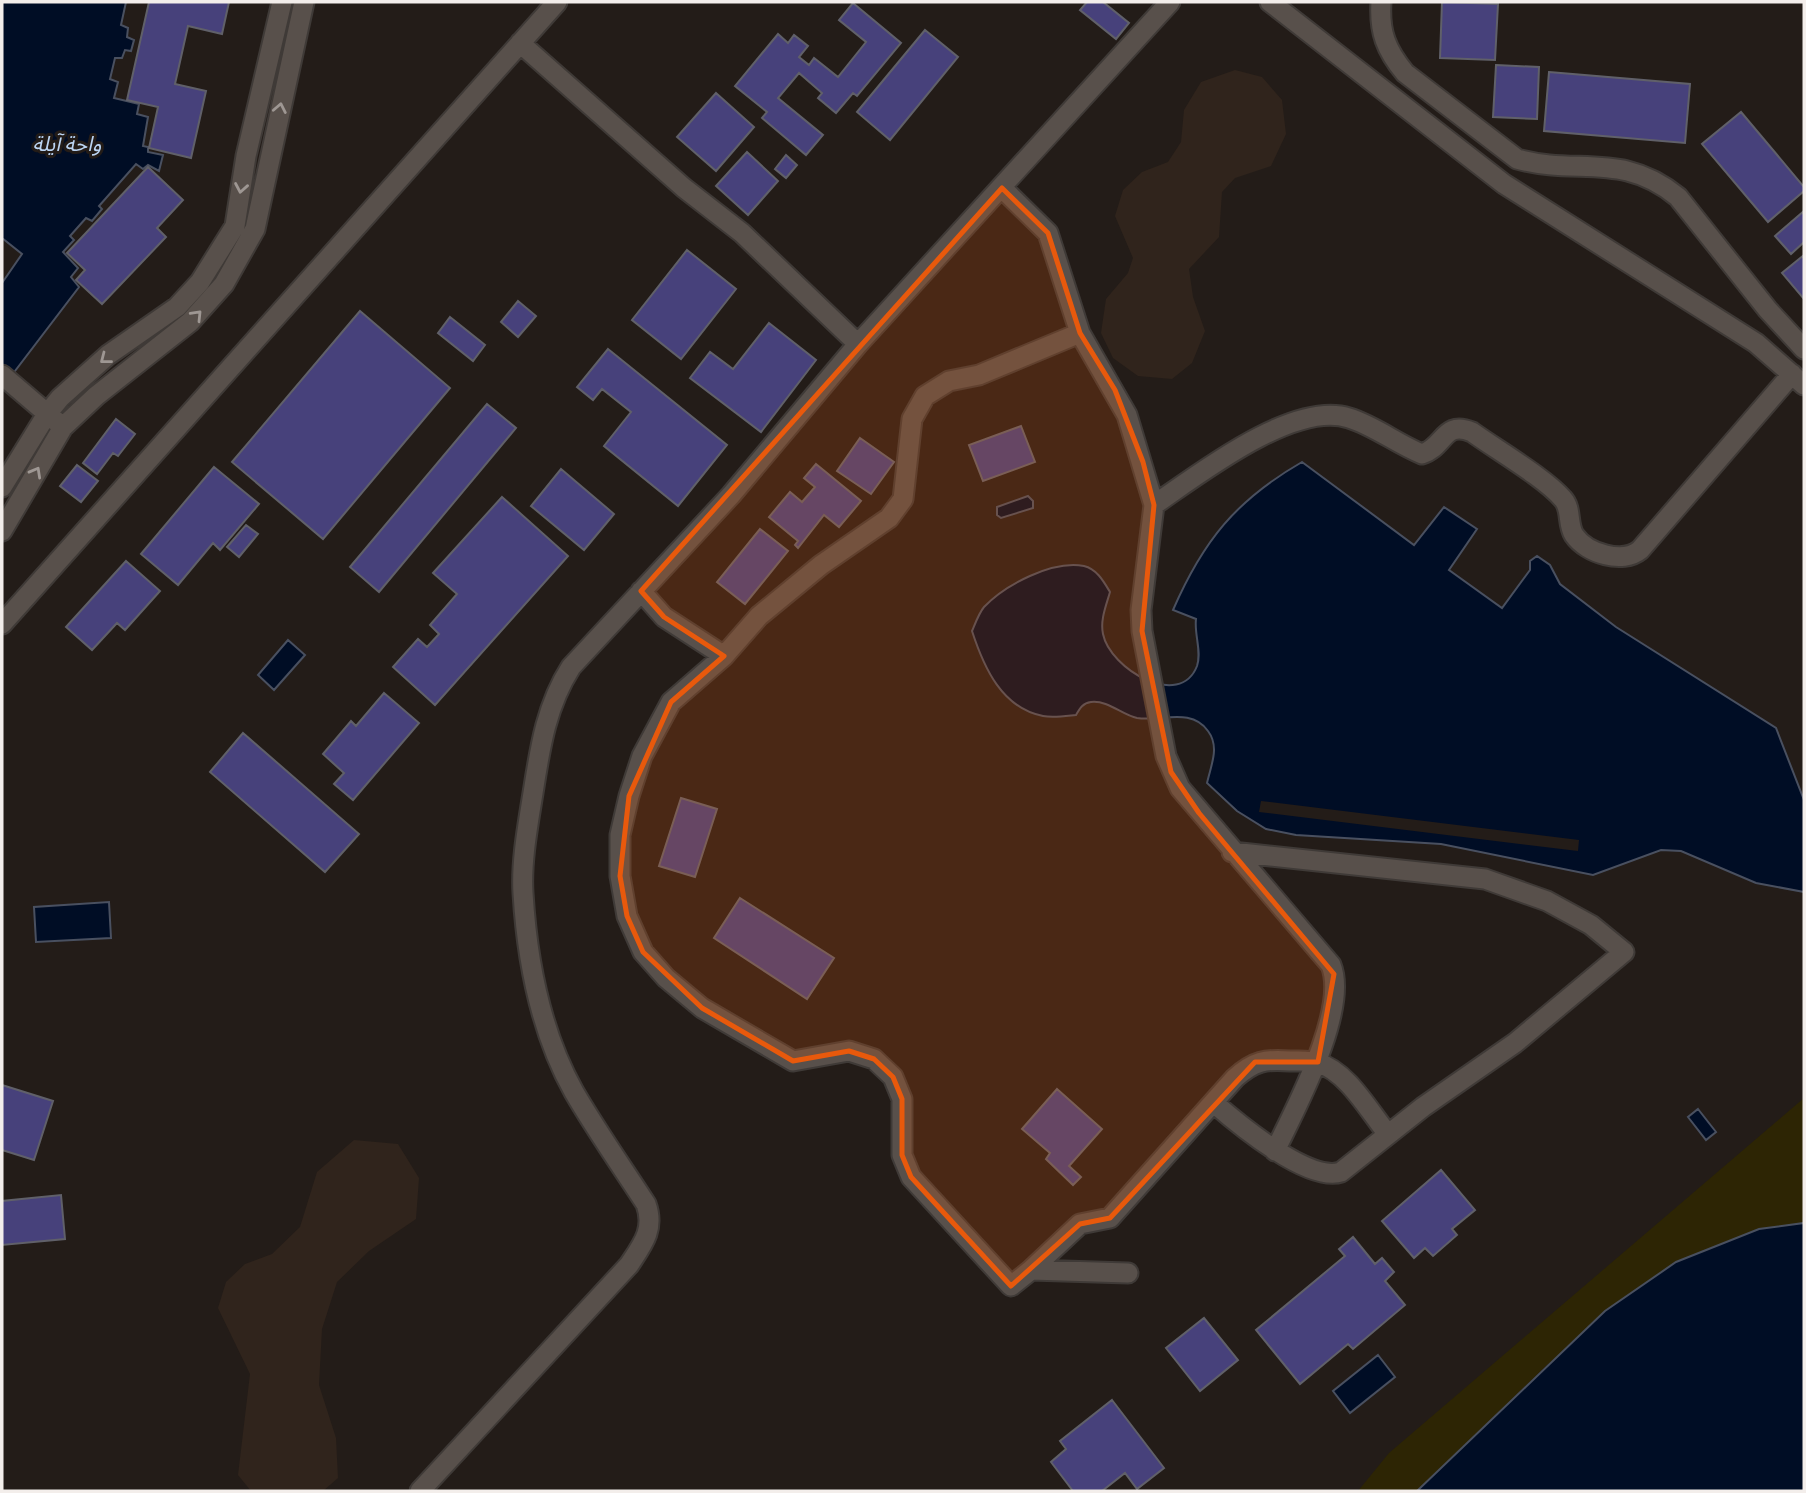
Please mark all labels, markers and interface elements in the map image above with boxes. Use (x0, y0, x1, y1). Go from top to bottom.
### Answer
one-way arrow (271, 102, 286, 114)
water label: واحة آيلة (33, 129, 101, 159)
one-way arrow (234, 182, 249, 194)
one-way arrow (188, 310, 201, 323)
one-way arrow (100, 350, 112, 363)
one-way arrow (28, 467, 41, 480)

